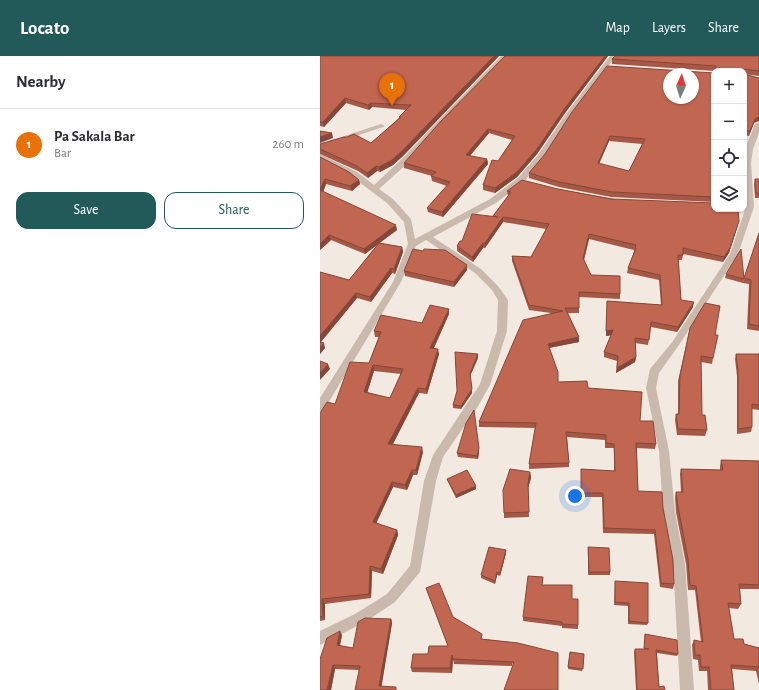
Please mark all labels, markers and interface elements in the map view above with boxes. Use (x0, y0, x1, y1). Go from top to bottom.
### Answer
text: Locato (20, 19, 69, 38)
text: Map (605, 21, 630, 35)
text: Layers (652, 21, 686, 35)
text: Share (708, 21, 739, 35)
north arrow (663, 68, 699, 104)
map controls (711, 68, 747, 212)
button: + (711, 68, 747, 104)
text: Nearby (16, 73, 66, 90)
pin: 1 (379, 73, 405, 106)
button: − (711, 104, 747, 140)
text: Pa Sakala Bar (54, 129, 135, 144)
text: 1 (27, 138, 31, 151)
text: 260 m (273, 138, 304, 151)
button: locate (711, 140, 747, 176)
text: Bar (54, 147, 71, 160)
button: layers (711, 176, 747, 212)
button: Save (16, 192, 156, 229)
button: Share (164, 192, 304, 229)
your location (565, 486, 585, 506)

